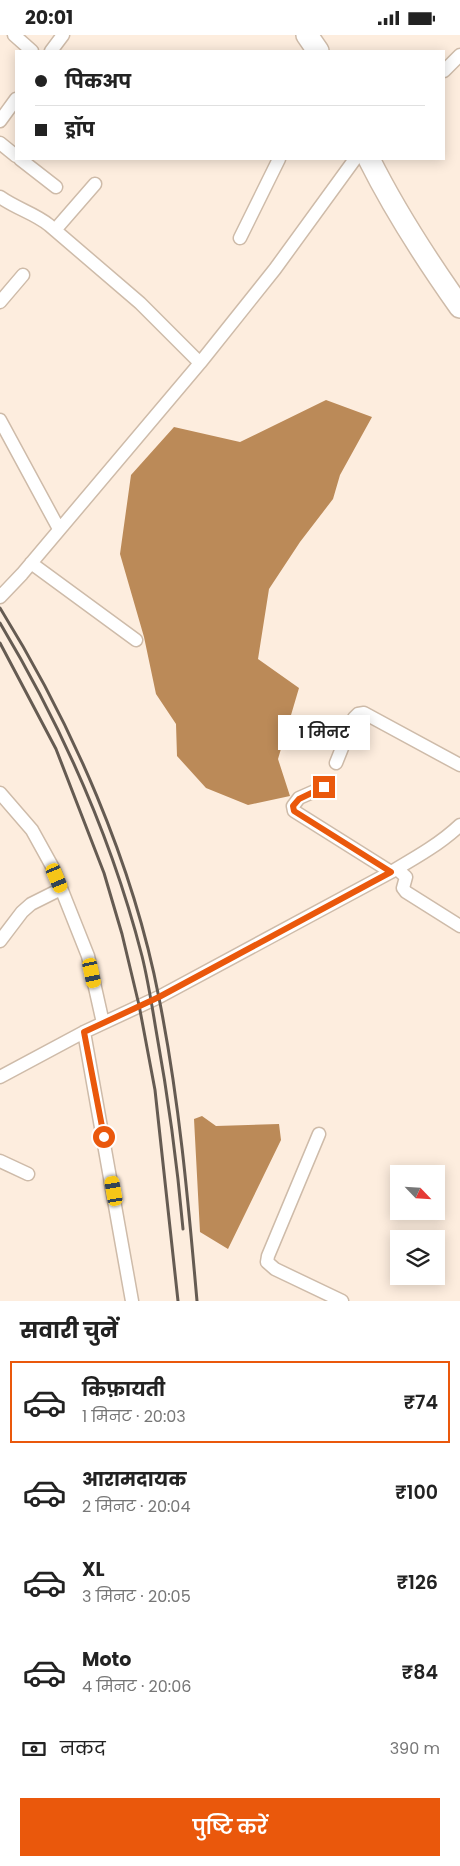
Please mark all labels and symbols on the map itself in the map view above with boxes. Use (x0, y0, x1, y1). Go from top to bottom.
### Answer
callout: 1 मिनट (278, 715, 370, 749)
route end (313, 776, 335, 798)
car (44, 861, 69, 895)
car (81, 957, 102, 989)
route start (93, 1126, 115, 1148)
north arrow (390, 1165, 445, 1220)
car (104, 1175, 123, 1207)

